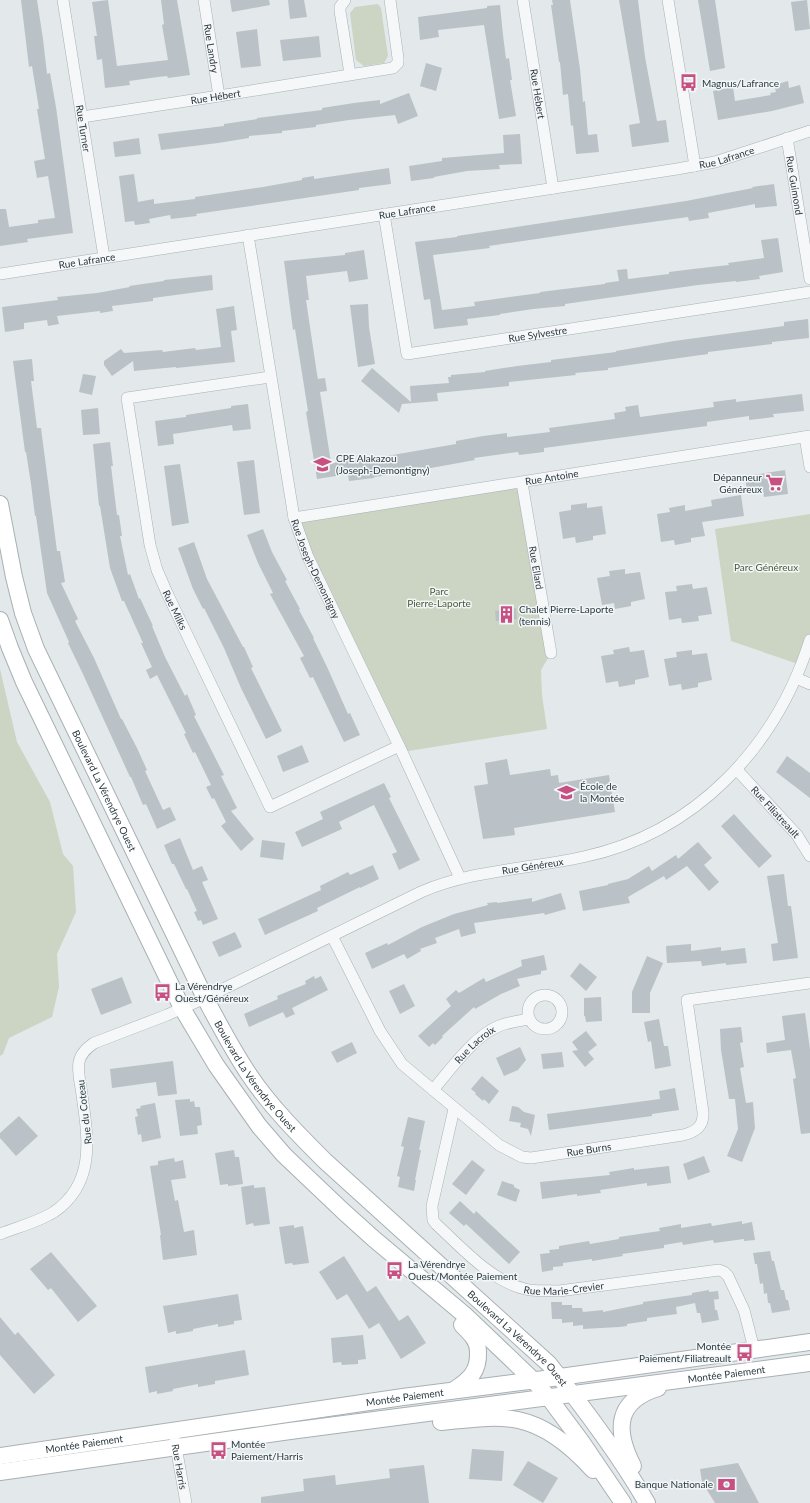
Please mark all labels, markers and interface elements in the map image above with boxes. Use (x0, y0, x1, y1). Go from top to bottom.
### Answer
street label: Rue Landry (202, 23, 221, 75)
street label: Rue Hébert (528, 68, 548, 120)
bus stop icon: Magnus/Lafrance (679, 73, 699, 93)
place label: Magnus/Lafrance (702, 77, 779, 89)
street label: Rue Hébert (190, 87, 242, 106)
street label: Rue Turner (74, 104, 93, 153)
street label: Rue Lafrance (698, 144, 756, 171)
street label: Rue Guimond (784, 155, 805, 216)
street label: Rue Lafrance (378, 201, 436, 221)
street label: Rue Lafrance (58, 250, 116, 271)
street label: Rue Sylvestre (507, 323, 568, 344)
place label: CPE Alakazou (Joseph-Demontigny) (336, 452, 430, 476)
school or university icon: CPE Alakazou (Joseph-Demontigny) (313, 454, 333, 474)
street label: Rue Antoine (524, 467, 579, 487)
place label: Dépanneur Généreux (713, 471, 762, 495)
supermarket icon: Dépanneur Généreux (765, 473, 785, 493)
street label: Rue Joseph-Demontigny (289, 517, 343, 621)
street label: Rue Ellard (527, 545, 546, 590)
park label: Parc Généreux (734, 561, 798, 573)
park label: Parc Pierre-Laporte (407, 585, 471, 609)
street label: Rue Milks (160, 588, 190, 632)
place label: Chalet Pierre-Laporte (tennis) (519, 603, 614, 627)
building icon: Chalet Pierre-Laporte (tennis) (496, 605, 516, 625)
street label: Boulevard La Vérendrye Ouest (70, 728, 139, 854)
place label: École de la Montée (580, 780, 624, 804)
school or university icon: École de la Montée (557, 782, 577, 802)
street label: Rue Filiatreault (749, 784, 803, 841)
street label: Rue Généreux (501, 855, 564, 877)
place label: La Vérendrye Ouest/Généreux (175, 980, 249, 1004)
bus stop icon: La Vérendrye Ouest/Généreux (152, 982, 172, 1002)
street label: Boulevard La Vérendrye Ouest (212, 1019, 299, 1135)
street label: Rue Lacroix (452, 1023, 497, 1066)
street label: Rue du Coteau (74, 1079, 94, 1145)
street label: Rue Burns (566, 1140, 612, 1159)
place label: La Vérendrye Ouest/Montée Paiement (408, 1258, 518, 1282)
bus stop icon: La Vérendrye Ouest/Montée Paiement (385, 1260, 405, 1280)
street label: Rue Marie-Crevier (523, 1279, 605, 1297)
street label: Boulevard La Vérendrye Ouest (466, 1288, 570, 1389)
place label: Montée Paiement/Filiatreault (639, 1340, 731, 1364)
bus stop icon: Montée Paiement/Filiatreault (734, 1342, 754, 1362)
street label: Montée Paiement (687, 1363, 766, 1385)
street label: Montée Paiement (365, 1386, 445, 1408)
street label: Montée Paiement (45, 1432, 124, 1455)
place label: Montée Paiement/Harris (231, 1438, 303, 1462)
bus stop icon: Montée Paiement/Harris (208, 1440, 228, 1460)
street label: Rue Harris (170, 1443, 189, 1490)
bank icon: Banque Nationale (716, 1474, 736, 1494)
place label: Banque Nationale (635, 1478, 713, 1490)

